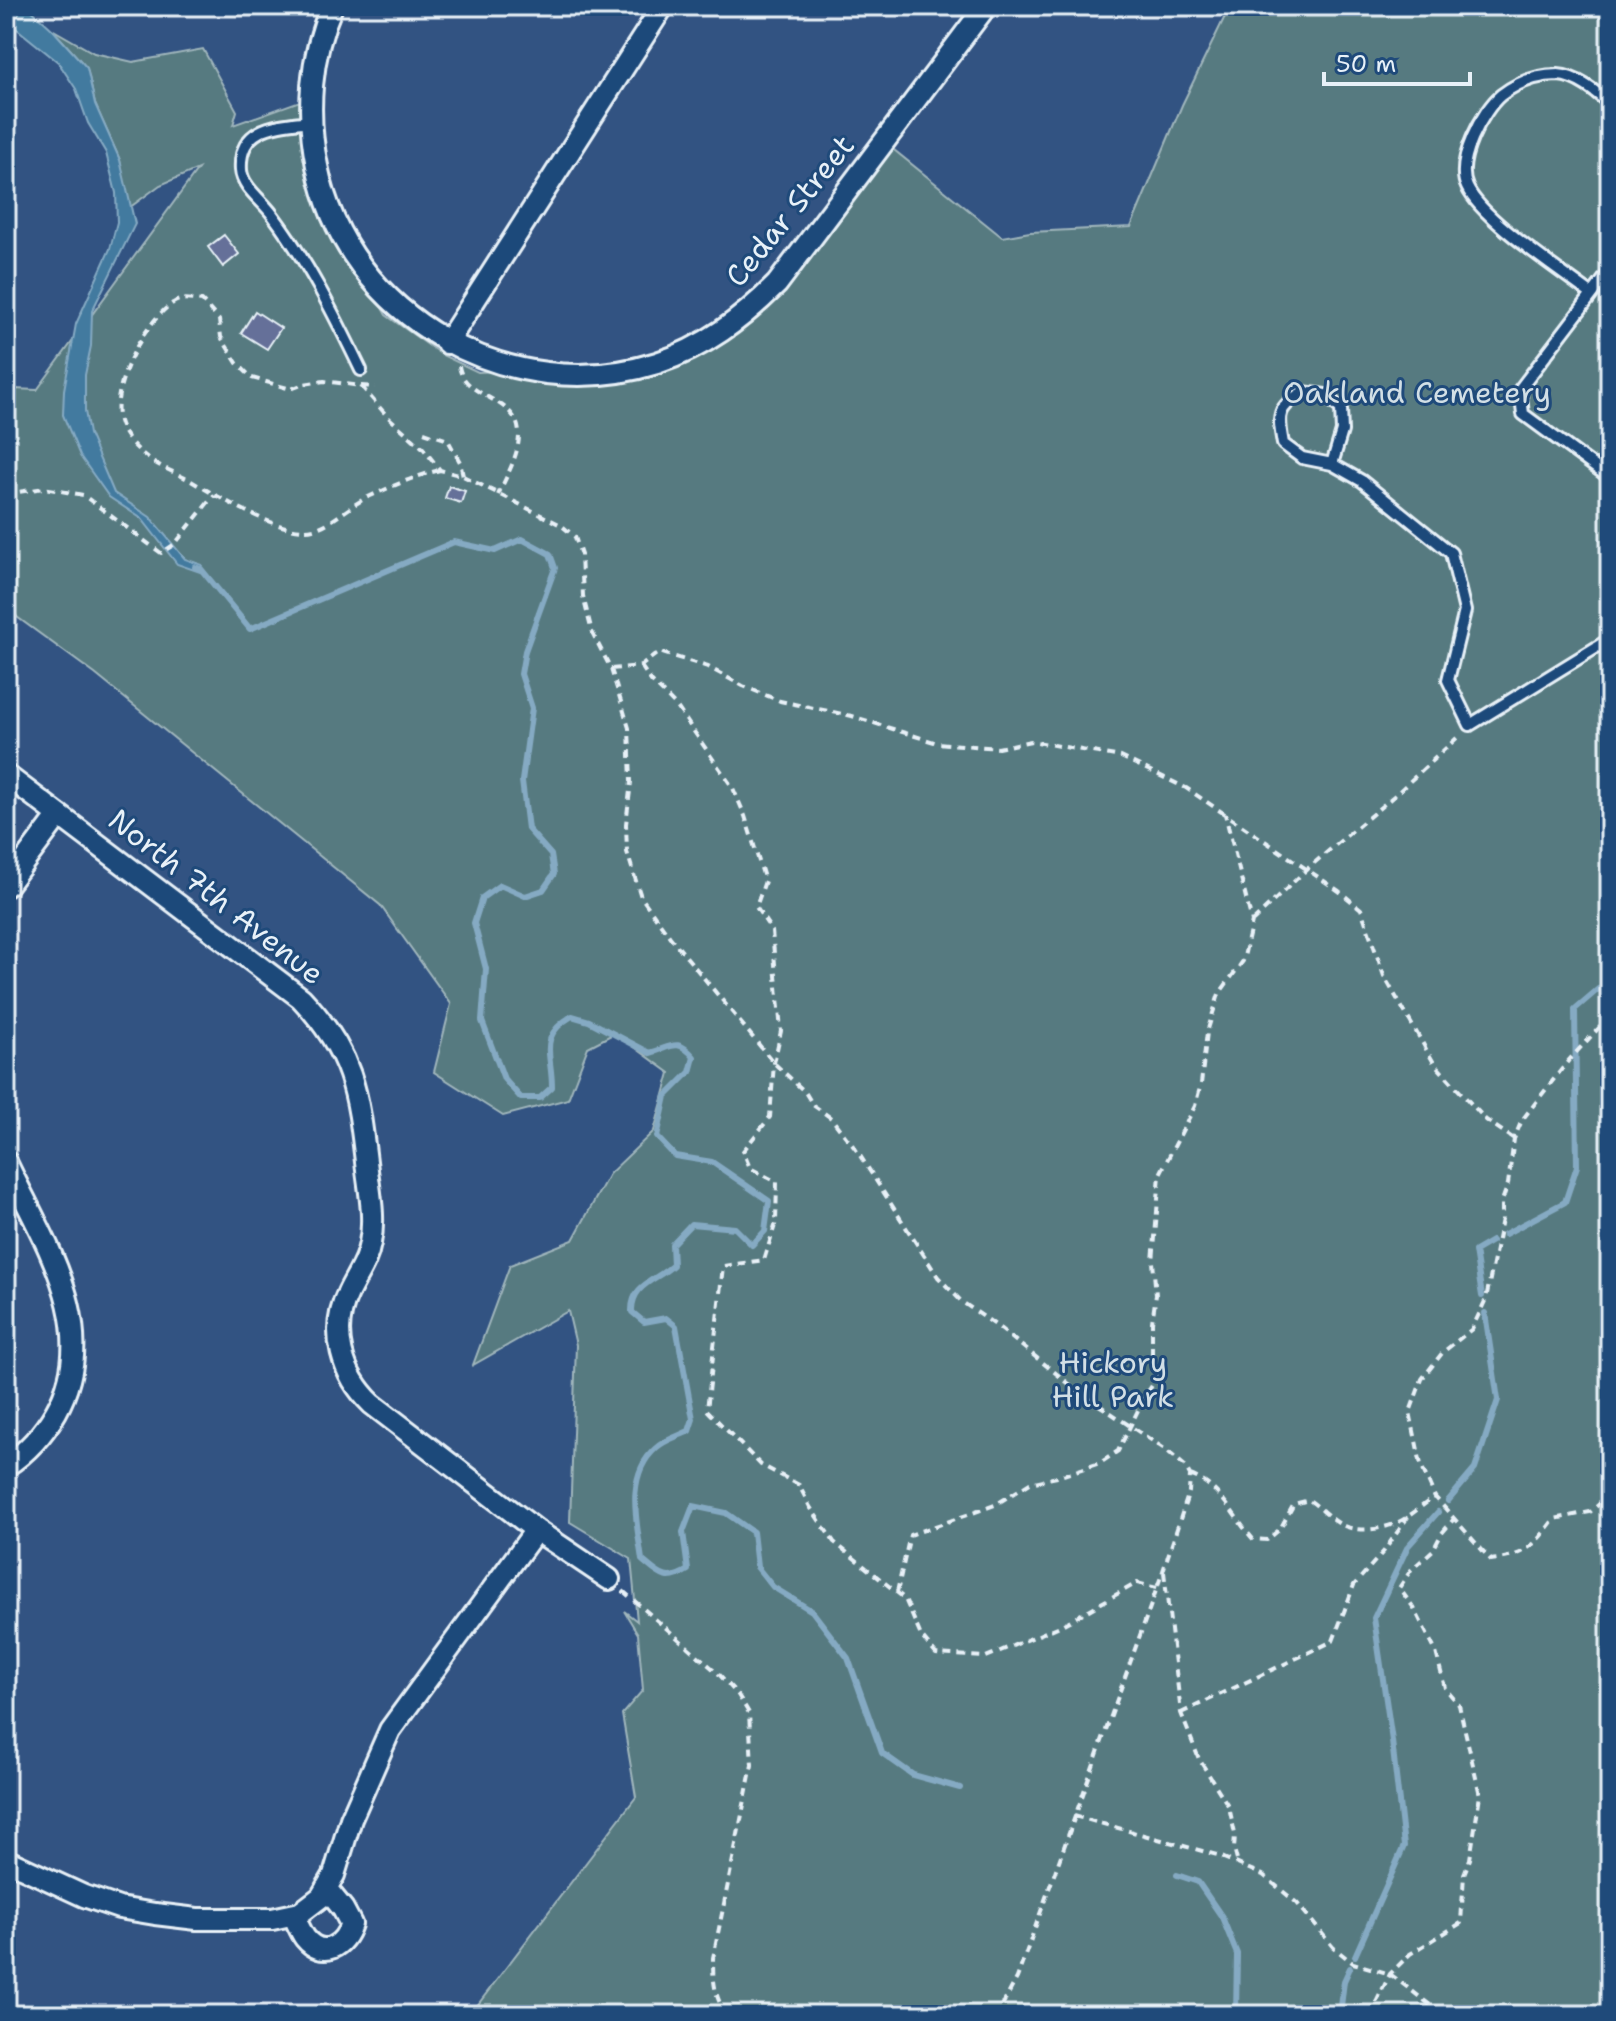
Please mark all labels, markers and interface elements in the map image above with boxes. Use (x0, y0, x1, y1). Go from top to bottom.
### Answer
scale bar (1324, 36, 1470, 86)
text: 50 m (1336, 48, 1396, 80)
street label: Cedar Street (716, 126, 864, 295)
park label: Oakland Cemetery (1283, 372, 1551, 413)
street label: North 7th Avenue (100, 799, 333, 994)
park label: Hickory Hill Park (1052, 1342, 1174, 1417)

